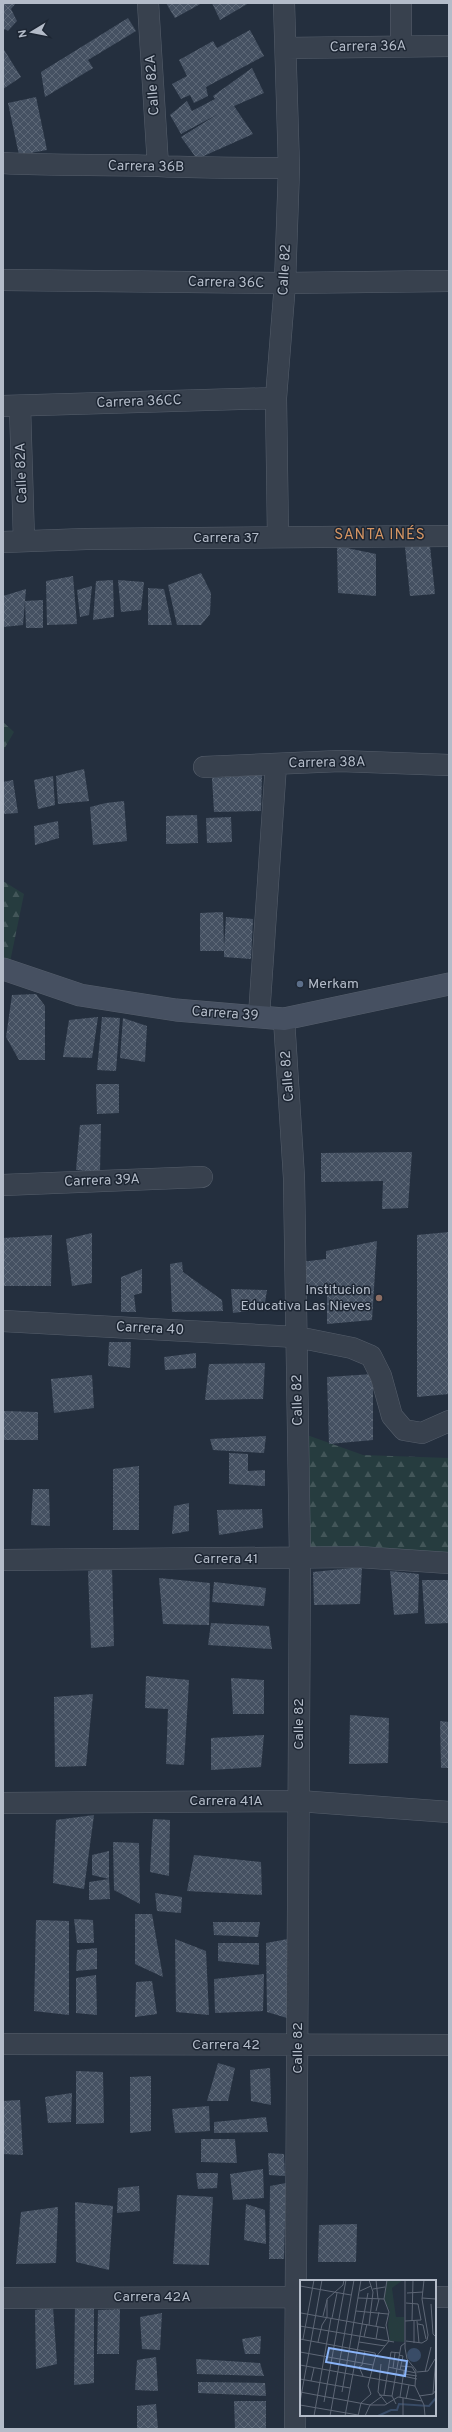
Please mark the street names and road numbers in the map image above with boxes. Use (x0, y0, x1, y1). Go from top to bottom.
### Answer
street label: Carrera 36A (330, 38, 406, 56)
street label: Calle 82A (142, 54, 164, 116)
street label: Carrera 36B (108, 158, 184, 176)
street label: Calle 82 (275, 244, 295, 296)
street label: Carrera 36C (188, 274, 264, 292)
street label: Carrera 36CC (96, 392, 182, 412)
street label: Calle 82A (12, 442, 32, 504)
street label: Carrera 37 (193, 530, 259, 547)
street label: Carrera 38A (288, 754, 366, 772)
street label: Carrera 39 (191, 1003, 259, 1025)
street label: Calle 82 (278, 1050, 298, 1102)
street label: Carrera 39A (64, 1171, 140, 1191)
street label: Carrera 40 (115, 1319, 185, 1339)
street label: Calle 82 (289, 1374, 307, 1426)
street label: Carrera 41 (194, 1551, 258, 1568)
street label: Calle 82 (291, 1698, 308, 1750)
street label: Carrera 41A (189, 1793, 263, 1810)
street label: Calle 82 (290, 2022, 307, 2074)
street label: Carrera 42 (192, 2037, 260, 2054)
street label: Carrera 42A (113, 2289, 191, 2306)

